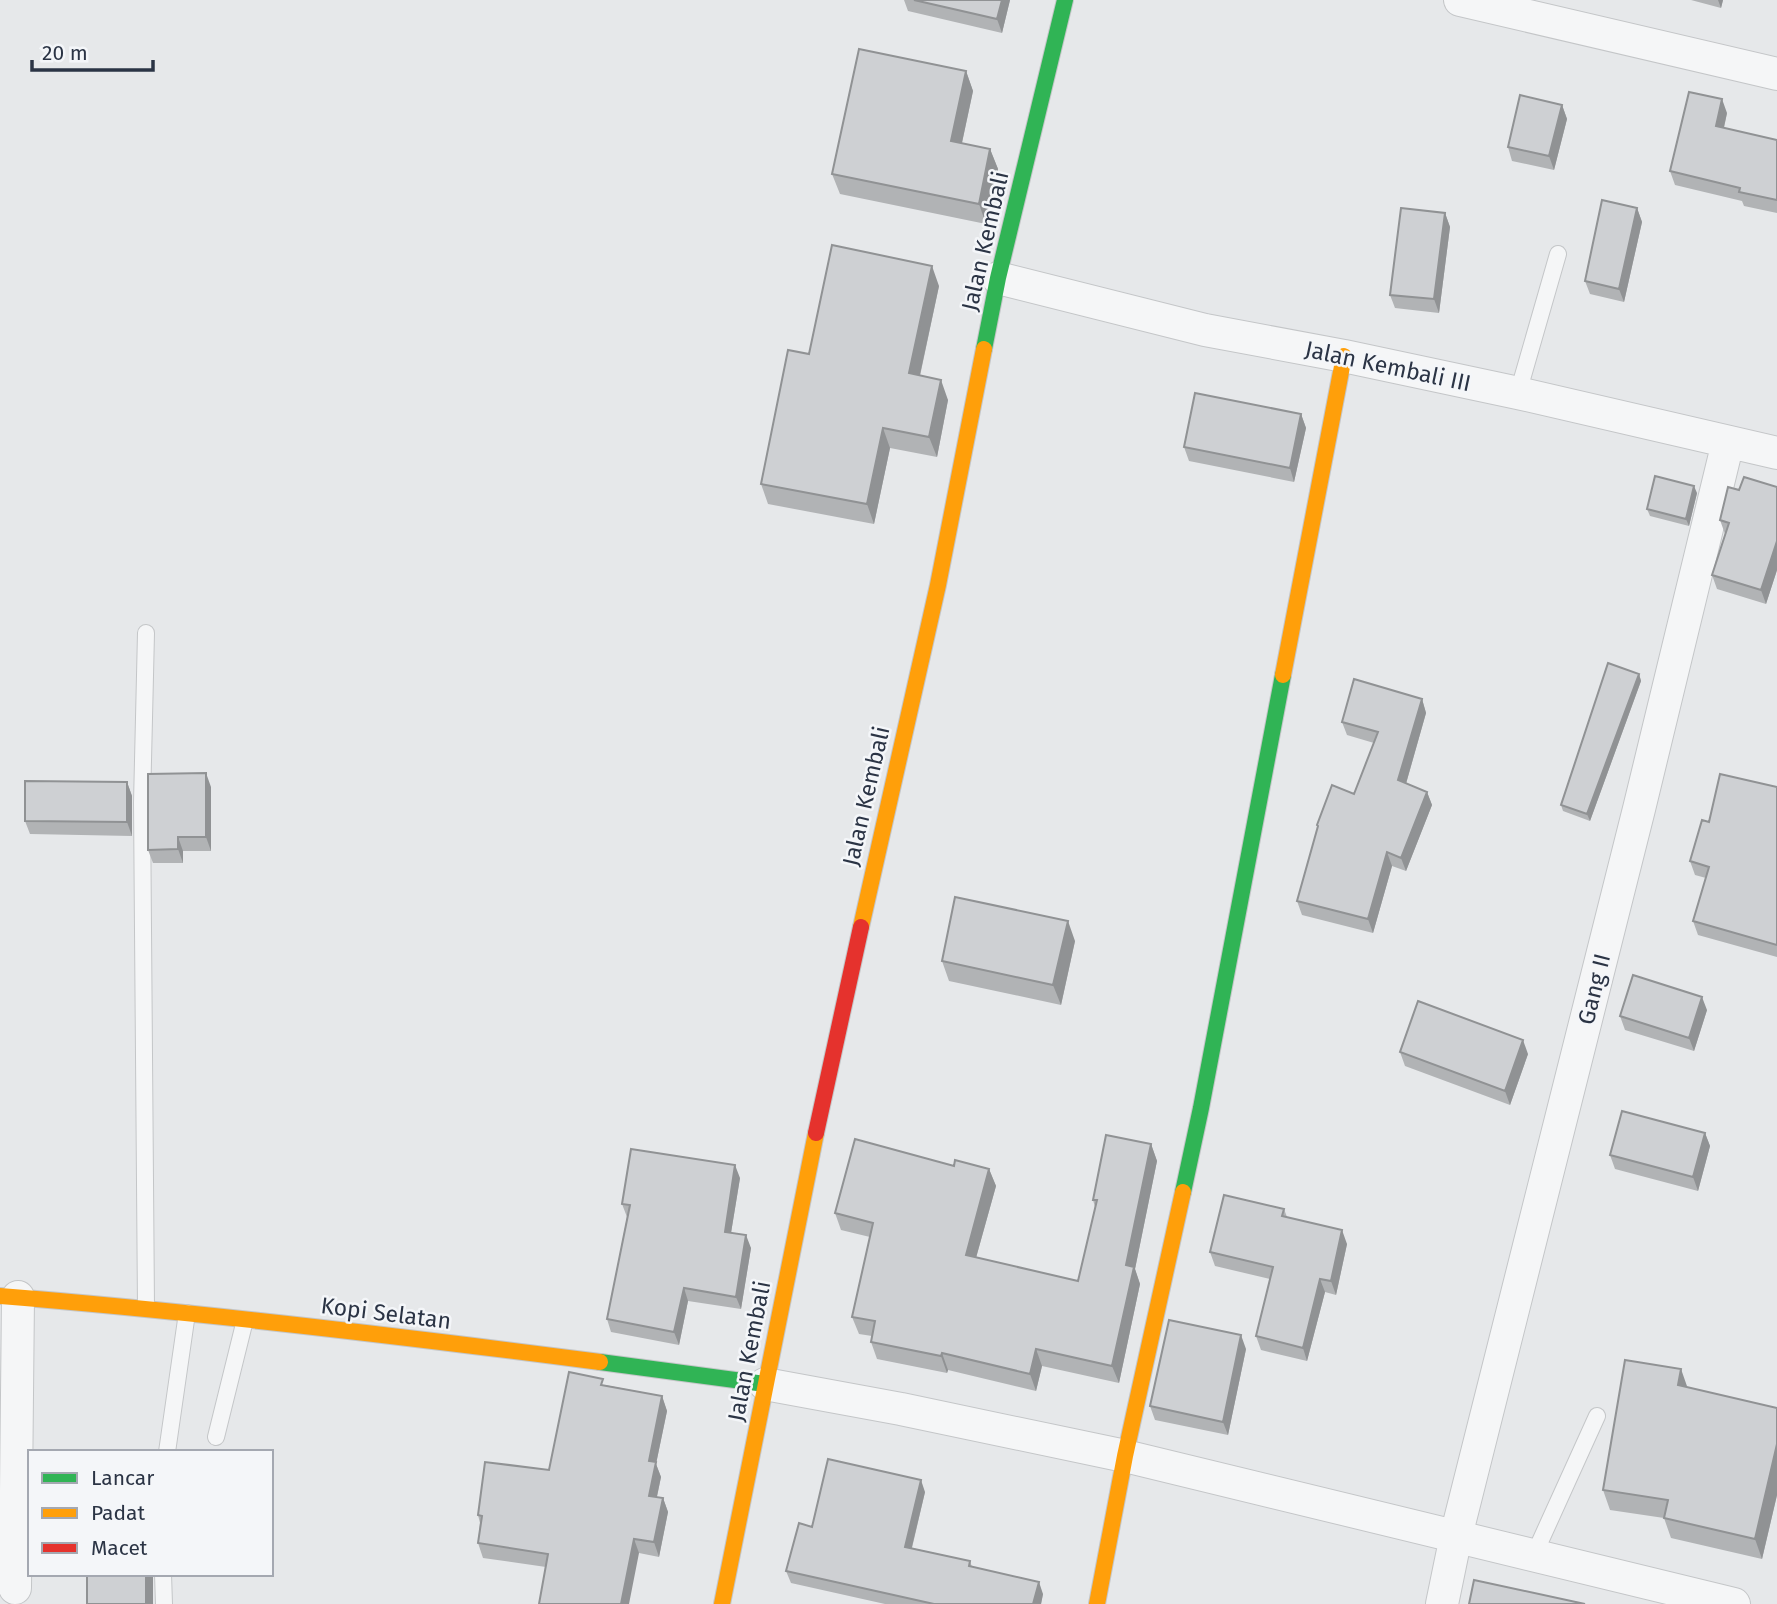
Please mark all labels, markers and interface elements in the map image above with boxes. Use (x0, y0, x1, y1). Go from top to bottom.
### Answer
scale bar (32, 28, 152, 72)
text: 20 m (42, 40, 88, 66)
street label: Jalan Kembali (955, 168, 1015, 314)
street label: Jalan Kembali III (1302, 335, 1474, 397)
street label: Jalan Kembali (836, 723, 896, 869)
street label: Gang II (1572, 951, 1616, 1027)
street label: Jalan Kembali (722, 1278, 776, 1424)
street label: Kopi Selatan (319, 1291, 453, 1335)
legend (28, 1450, 273, 1576)
text: Lancar (91, 1465, 154, 1491)
text: Padat (91, 1500, 145, 1526)
text: Macet (91, 1535, 148, 1561)

